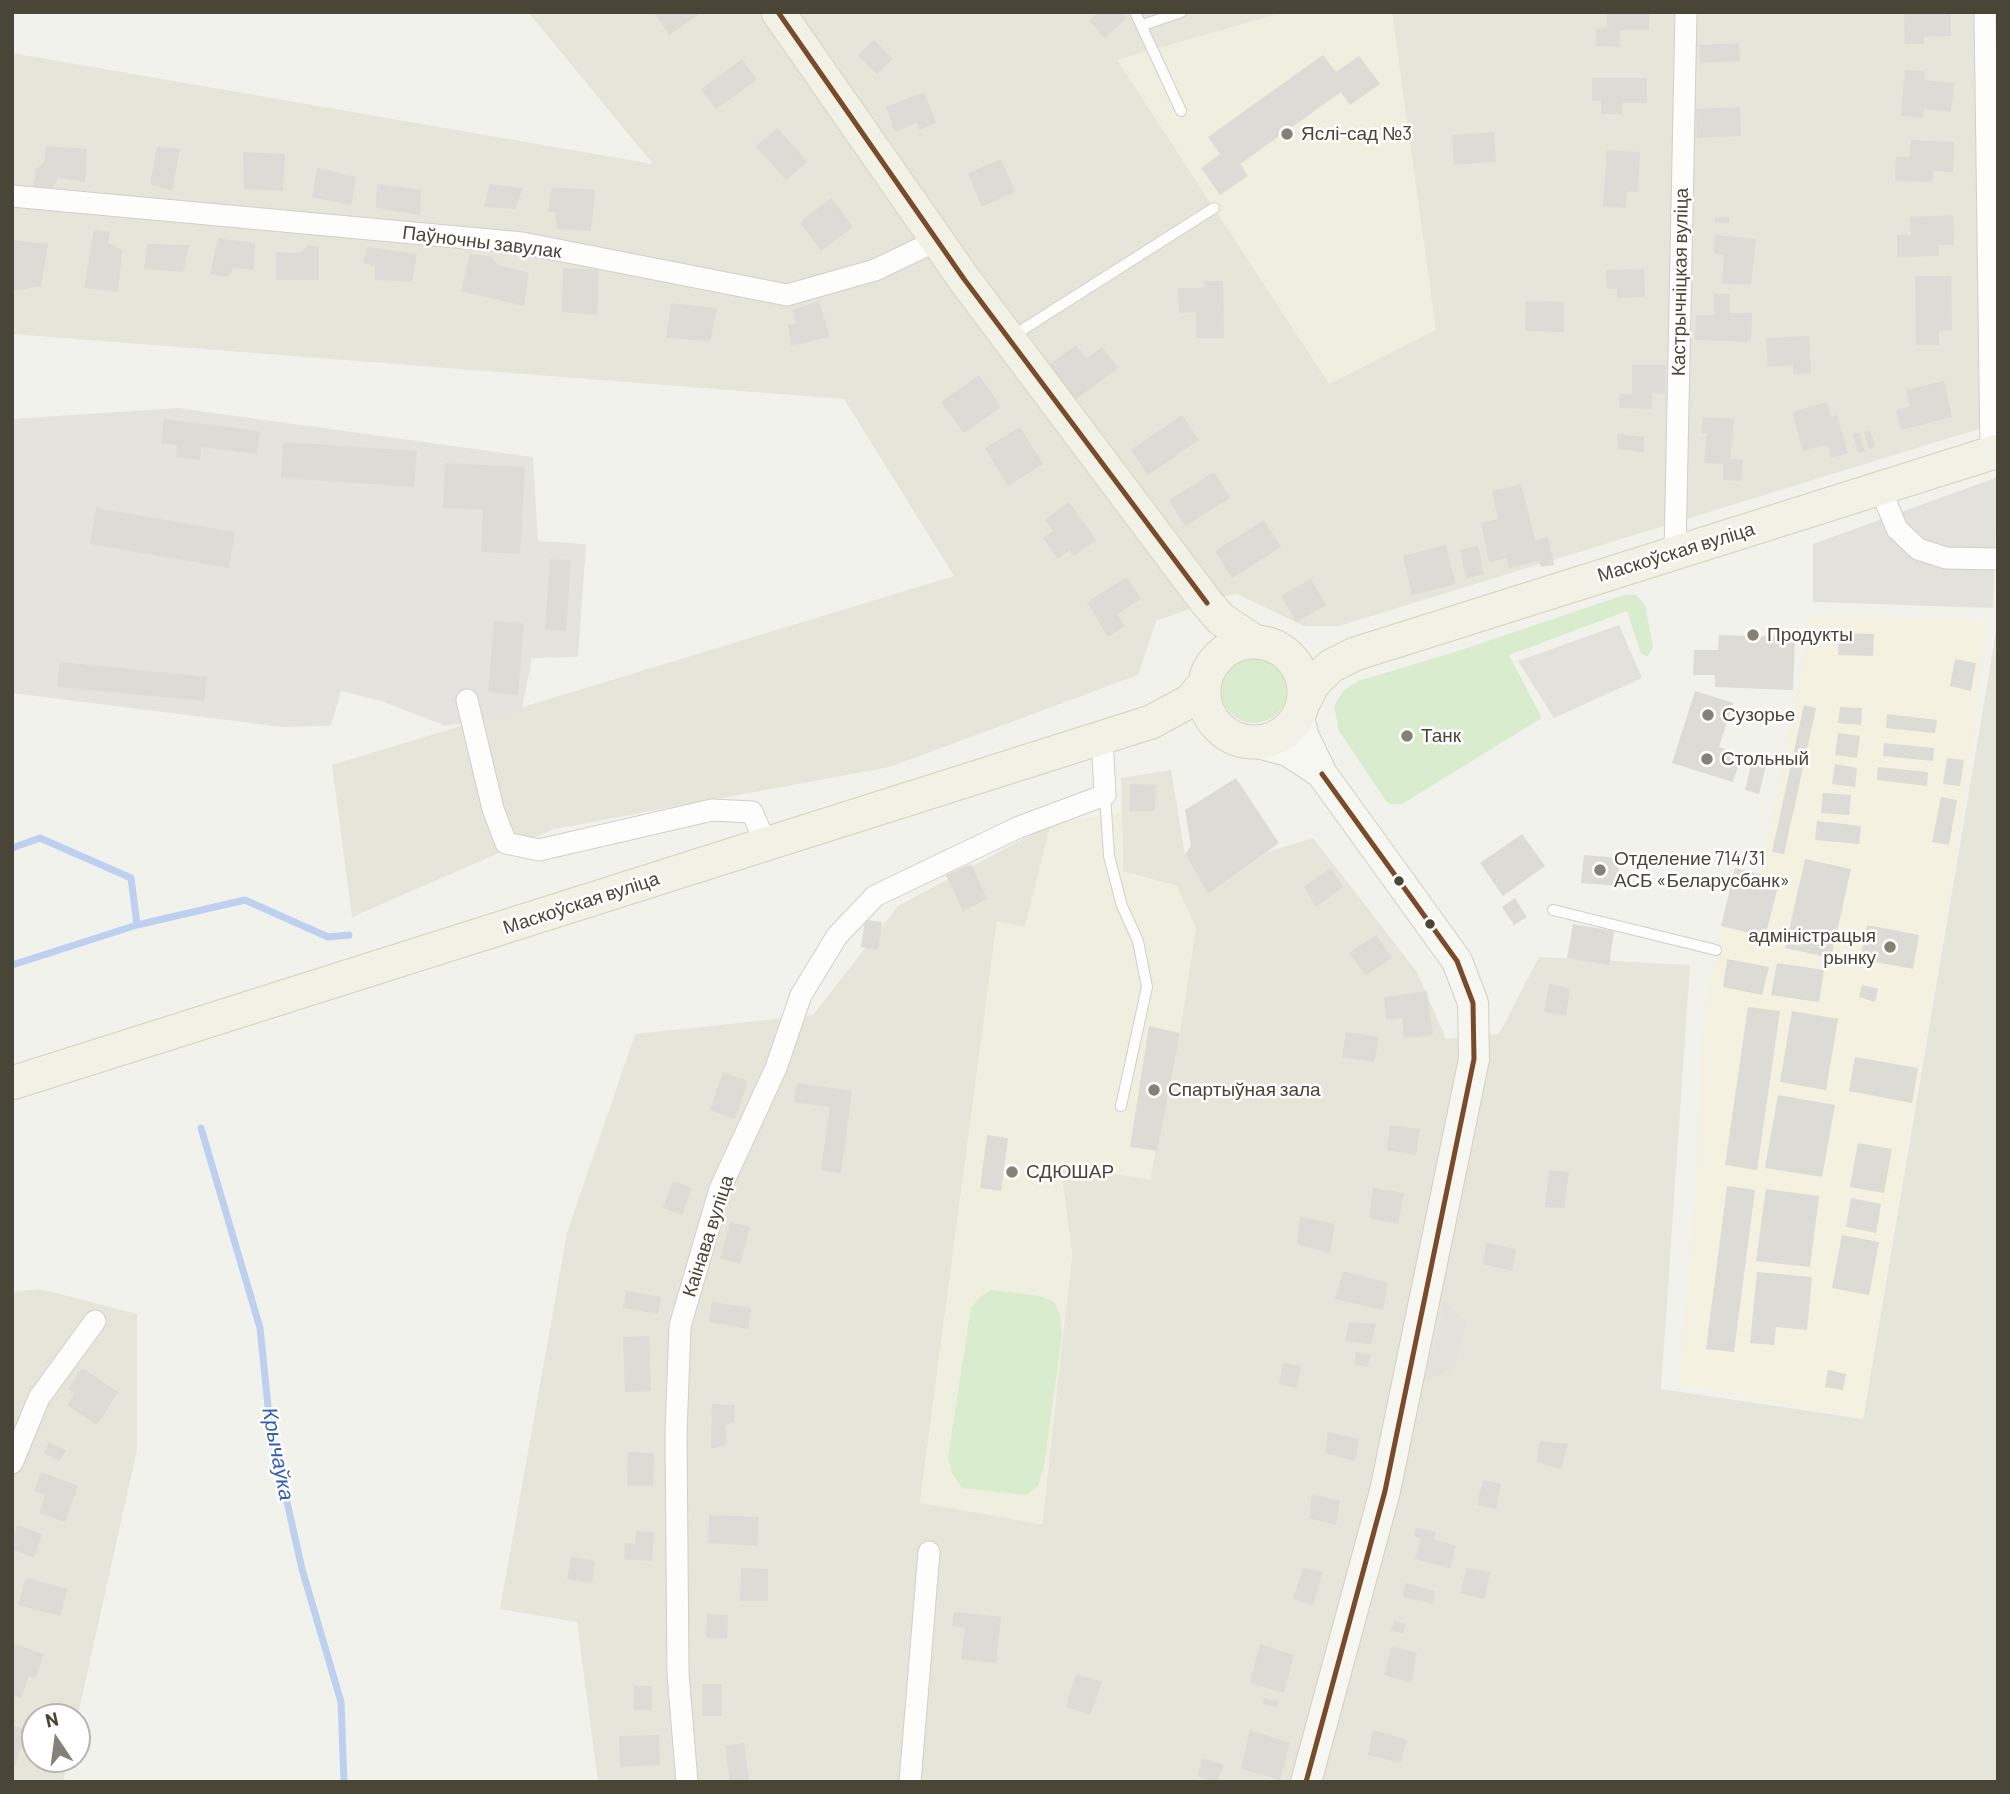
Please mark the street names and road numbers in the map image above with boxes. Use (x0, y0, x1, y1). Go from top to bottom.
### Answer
street label: Кастрычніцкая вуліца (1667, 188, 1693, 376)
street label: Паўночны завулак (401, 221, 563, 263)
street label: Маскоўская вуліца (1595, 517, 1757, 587)
street label: Маскоўская вуліца (500, 867, 662, 939)
street label: Каінава вуліца (678, 1172, 738, 1300)

